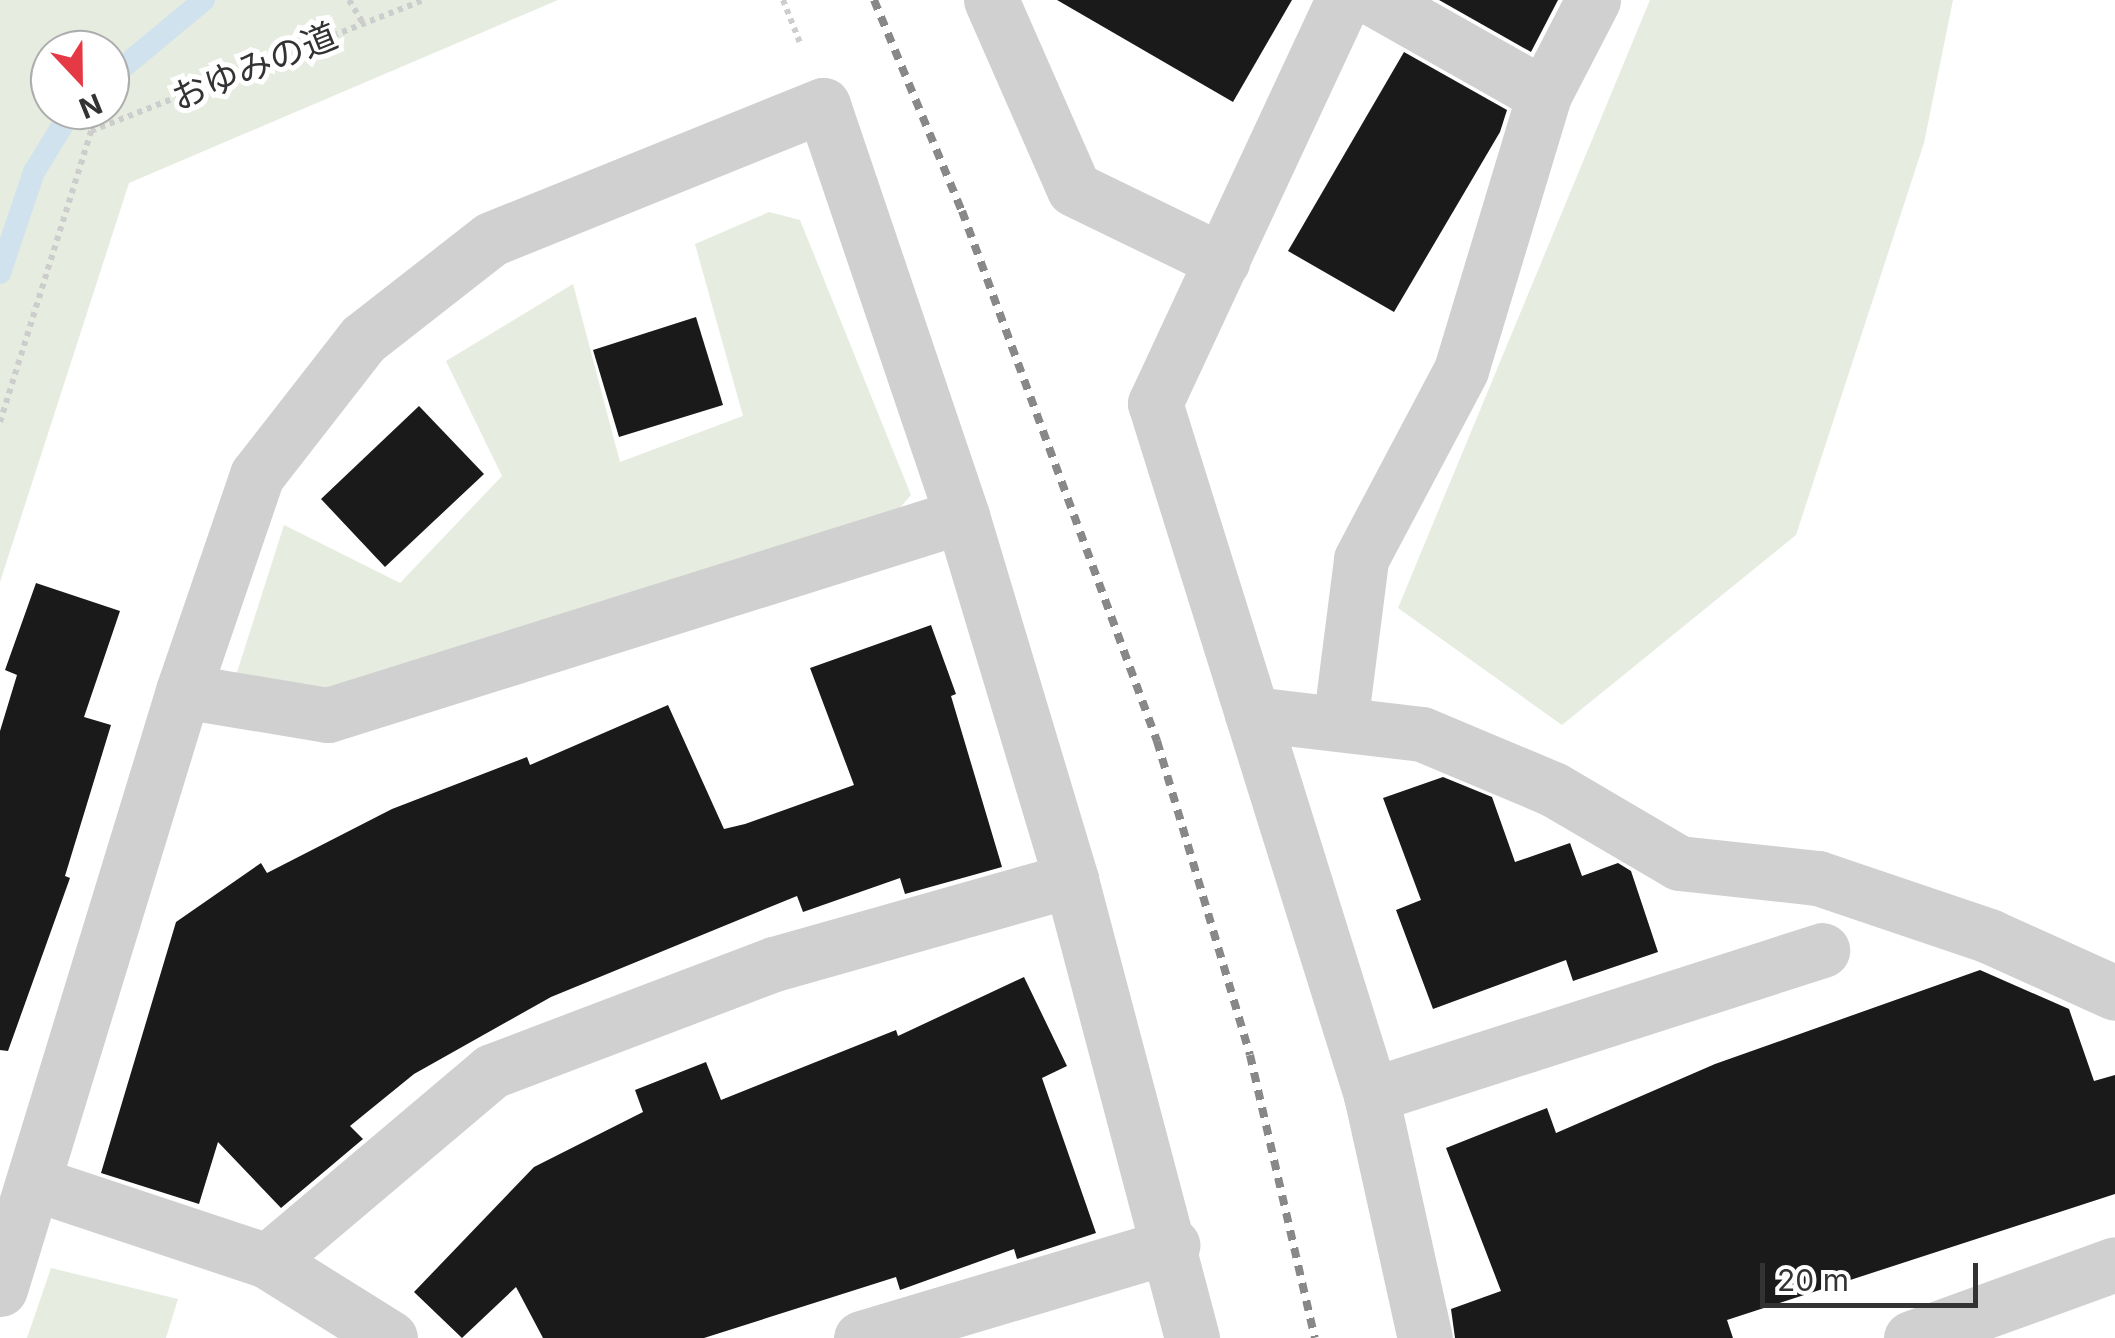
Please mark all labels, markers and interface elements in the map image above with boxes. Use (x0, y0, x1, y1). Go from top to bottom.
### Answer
street label: おゆみの道 (165, 14, 343, 118)
north arrow (30, 30, 130, 130)
text: N (74, 86, 107, 126)
scale bar (1765, 1243, 1982, 1305)
text: 20 m (1777, 1262, 1849, 1298)

